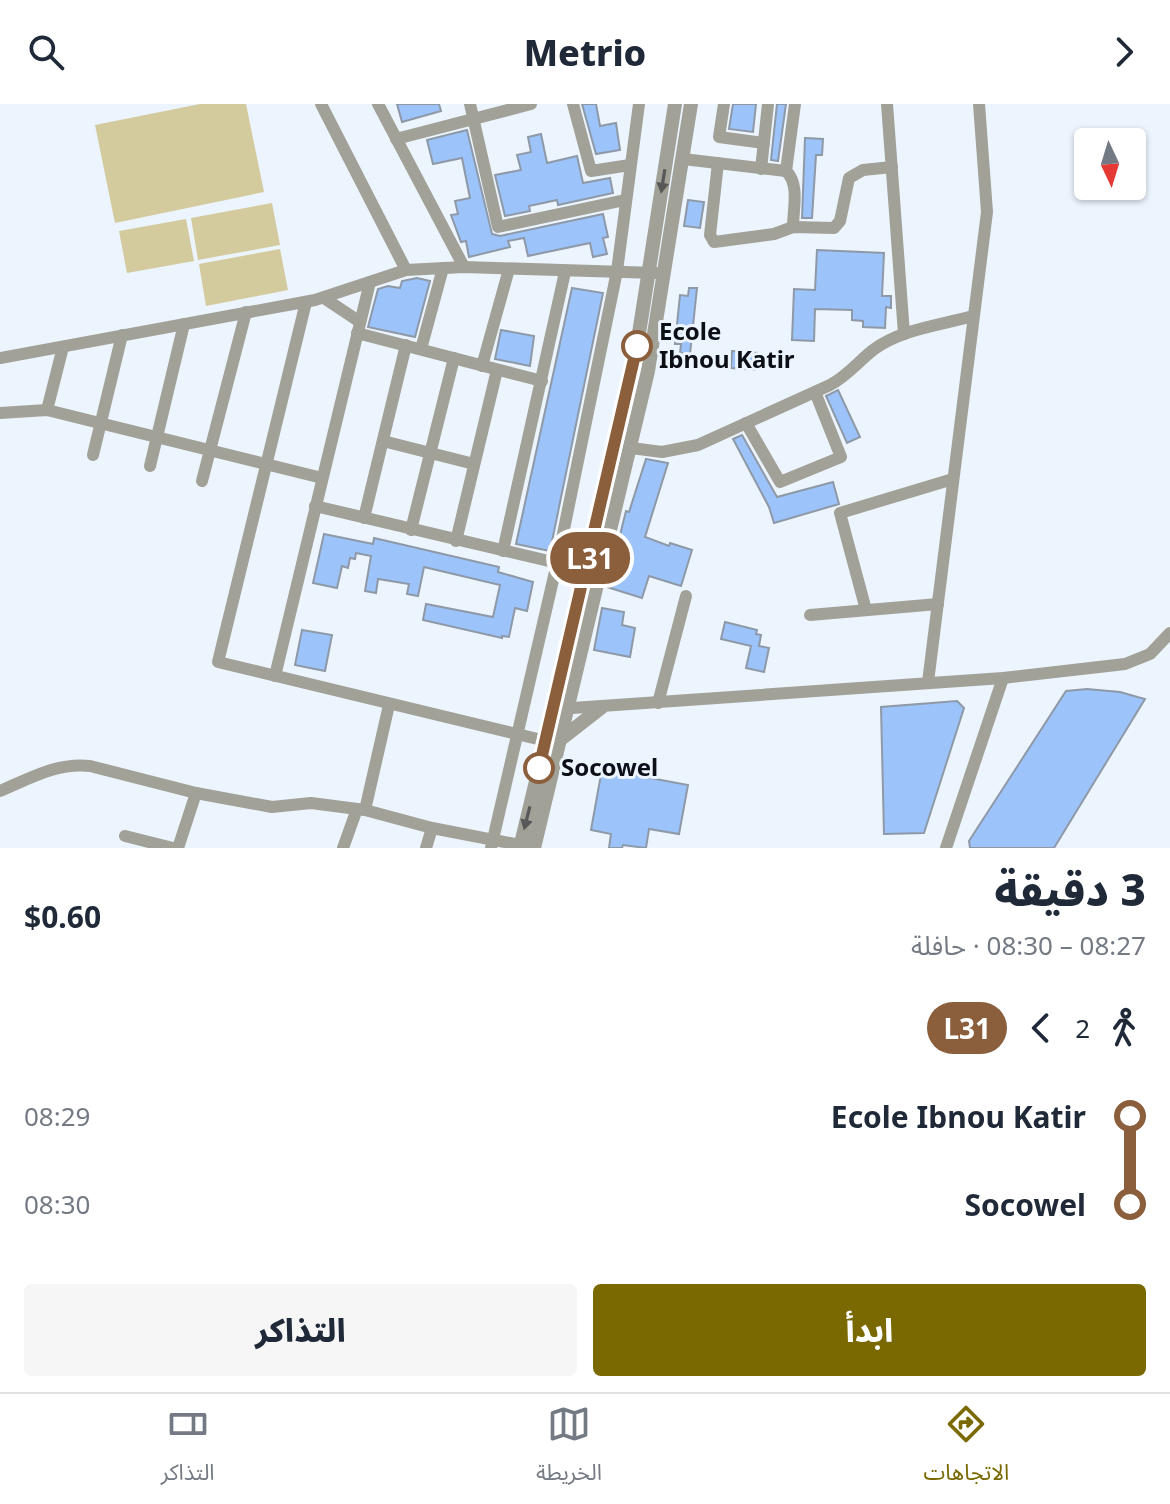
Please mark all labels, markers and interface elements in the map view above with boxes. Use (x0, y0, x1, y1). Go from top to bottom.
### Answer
text: Metrio (524, 28, 646, 77)
icon: search (24, 30, 68, 74)
icon: forward (1102, 30, 1146, 74)
north arrow (1074, 128, 1146, 200)
map controls (1074, 128, 1146, 200)
one-way arrow (656, 169, 669, 194)
place label: Ecole Ibnou Katir (659, 314, 795, 375)
marker: Ecole Ibnou Katir (622, 331, 652, 361)
line badge: L31 (544, 532, 636, 584)
text: L31 (566, 539, 614, 577)
place label: Socowel (561, 750, 658, 783)
marker: Socowel (524, 753, 554, 783)
one-way arrow (520, 806, 533, 831)
text: 3 دقيقة (994, 859, 1146, 919)
text: $0.60 (24, 896, 101, 937)
text: 08:27 – 08:30 · حافلة (911, 927, 1146, 963)
icon: back (1019, 1006, 1063, 1050)
icon: walk (1102, 1006, 1146, 1050)
text: L31 (943, 1009, 991, 1047)
text: 2 (1075, 1010, 1090, 1046)
text: Ecole Ibnou Katir (831, 1096, 1086, 1137)
text: 08:29 (24, 1098, 90, 1134)
text: Socowel (965, 1184, 1086, 1225)
text: 08:30 (24, 1186, 90, 1222)
button: التذاكر (24, 1284, 577, 1376)
button: ابدأ (593, 1284, 1146, 1376)
tab: التذاكر (161, 1402, 215, 1496)
tab: الخريطة (536, 1402, 602, 1496)
tab: الاتجاهات (923, 1402, 1009, 1496)

